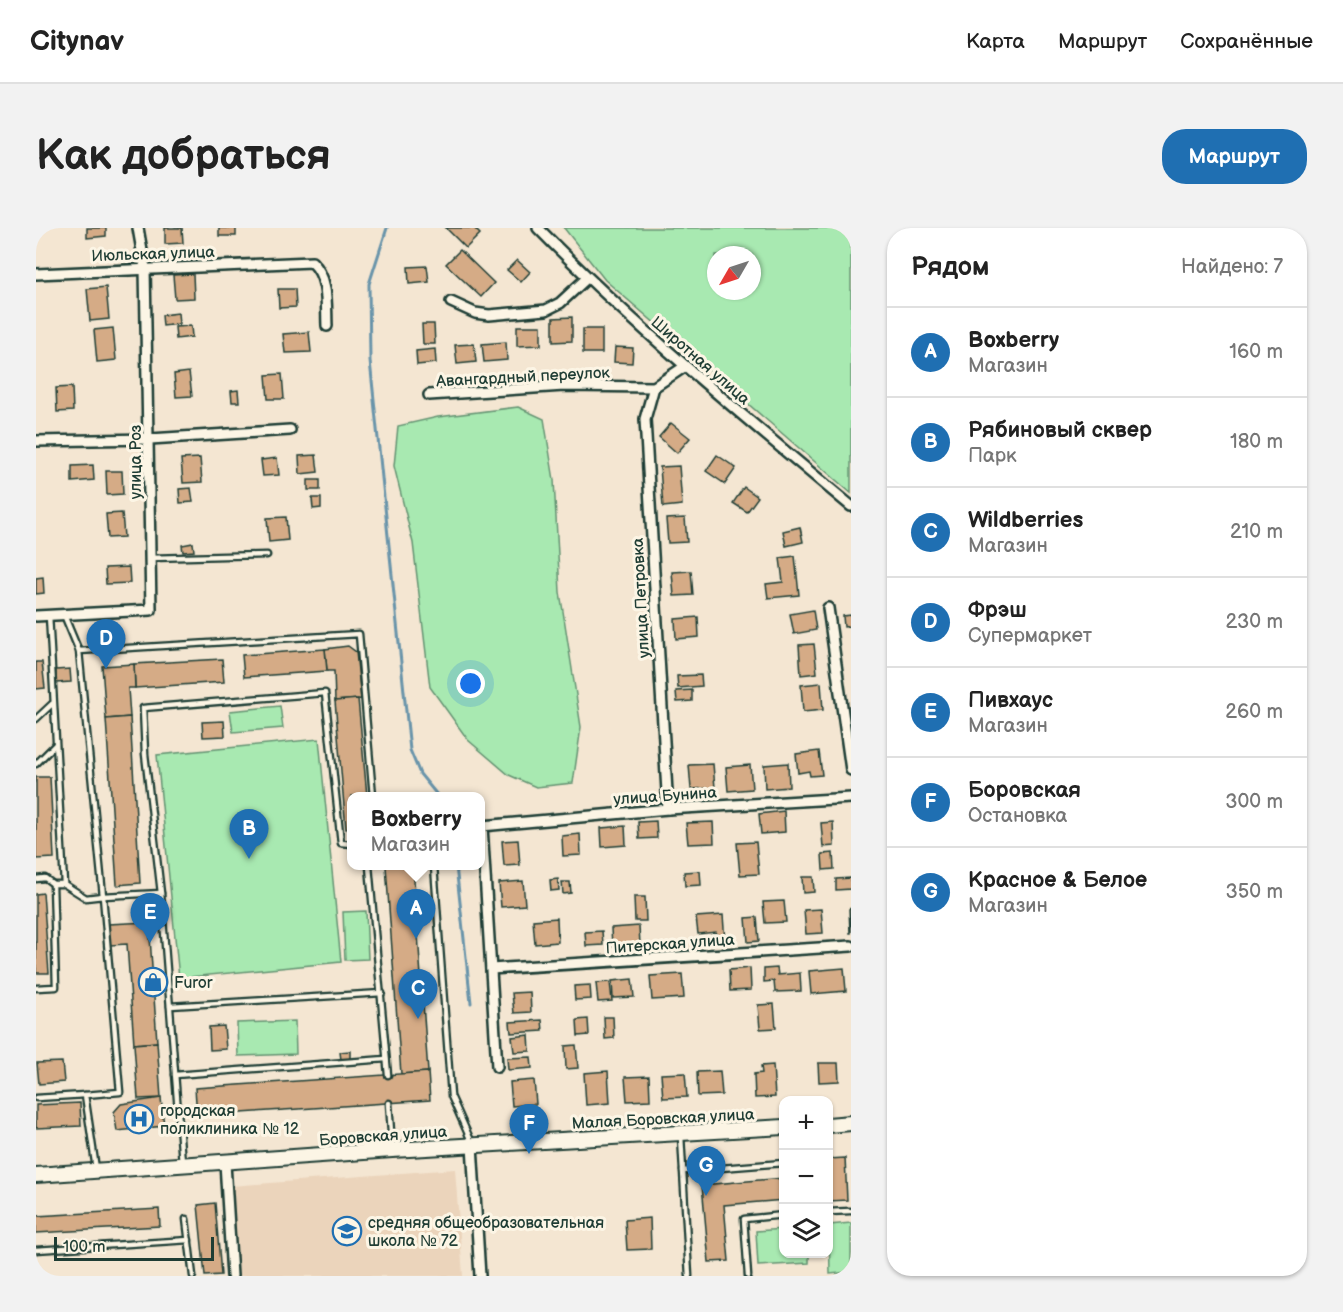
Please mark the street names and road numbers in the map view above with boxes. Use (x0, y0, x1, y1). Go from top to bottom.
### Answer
street label: Июльская улица (91, 243, 216, 266)
street label: Широтная улица (647, 313, 754, 410)
street label: Авангардный переулок (435, 363, 611, 392)
street label: улица Роз (127, 424, 146, 499)
street label: улица Петровка (629, 537, 654, 659)
street label: улица Бунина (613, 783, 718, 810)
street label: Питерская улица (605, 930, 736, 958)
street label: Малая Боровская улица (571, 1105, 755, 1134)
street label: Боровская улица (318, 1123, 448, 1150)

